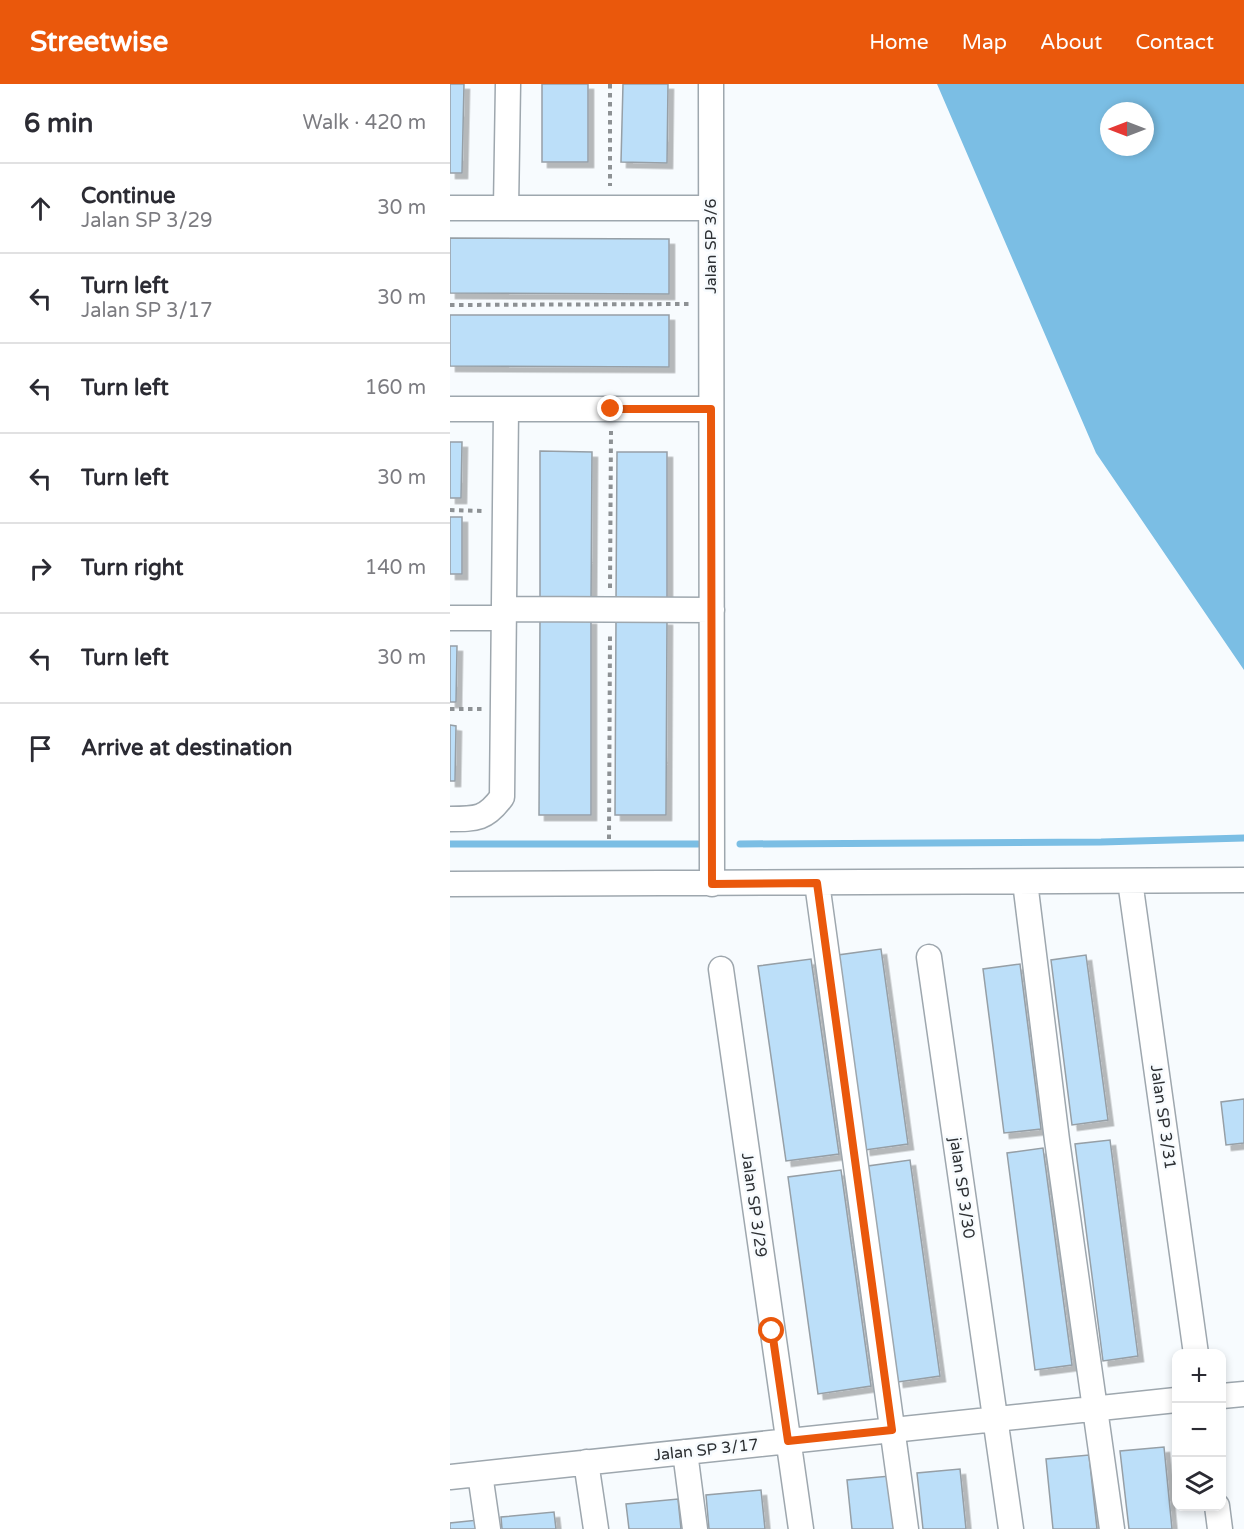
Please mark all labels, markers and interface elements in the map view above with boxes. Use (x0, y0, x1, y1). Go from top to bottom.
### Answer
text: Streetwise (30, 25, 168, 59)
text: Home (869, 30, 929, 55)
text: Map (962, 30, 1007, 55)
text: About (1040, 30, 1102, 55)
text: Contact (1135, 30, 1214, 55)
north arrow (1100, 102, 1154, 156)
text: 6 min (24, 108, 93, 139)
text: Walk · 420 m (303, 111, 426, 135)
text: Continue (81, 183, 176, 209)
icon: ahead (24, 192, 57, 225)
text: 30 m (377, 196, 426, 220)
street label: Jalan SP 3/6 (701, 198, 721, 294)
text: Jalan SP 3/29 (81, 209, 213, 233)
text: Turn left (81, 273, 169, 299)
icon: left (24, 282, 57, 315)
text: 30 m (377, 286, 426, 310)
text: Jalan SP 3/17 (81, 299, 213, 323)
icon: left (24, 372, 57, 405)
text: Turn left (81, 375, 169, 401)
text: 160 m (365, 376, 426, 400)
route end (597, 395, 623, 421)
icon: left (24, 462, 57, 495)
text: Turn left (81, 465, 169, 491)
text: 30 m (377, 466, 426, 490)
icon: right (24, 552, 57, 585)
text: Turn right (81, 555, 183, 581)
text: 140 m (365, 556, 426, 580)
icon: left (24, 642, 57, 675)
text: Turn left (81, 645, 169, 671)
text: 30 m (377, 646, 426, 670)
icon: arrive (24, 732, 57, 765)
text: Arrive at destination (81, 735, 292, 761)
street label: Jalan SP 3/31 (1146, 1063, 1180, 1171)
street label: jalan SP 3/30 (945, 1135, 979, 1240)
street label: Jalan SP 3/29 (737, 1151, 771, 1259)
route start (758, 1317, 784, 1343)
map controls (1172, 1349, 1226, 1511)
button: + (1172, 1349, 1226, 1403)
button: − (1172, 1403, 1226, 1457)
street label: Jalan SP 3/17 (653, 1435, 759, 1465)
button: layers (1172, 1457, 1226, 1511)

